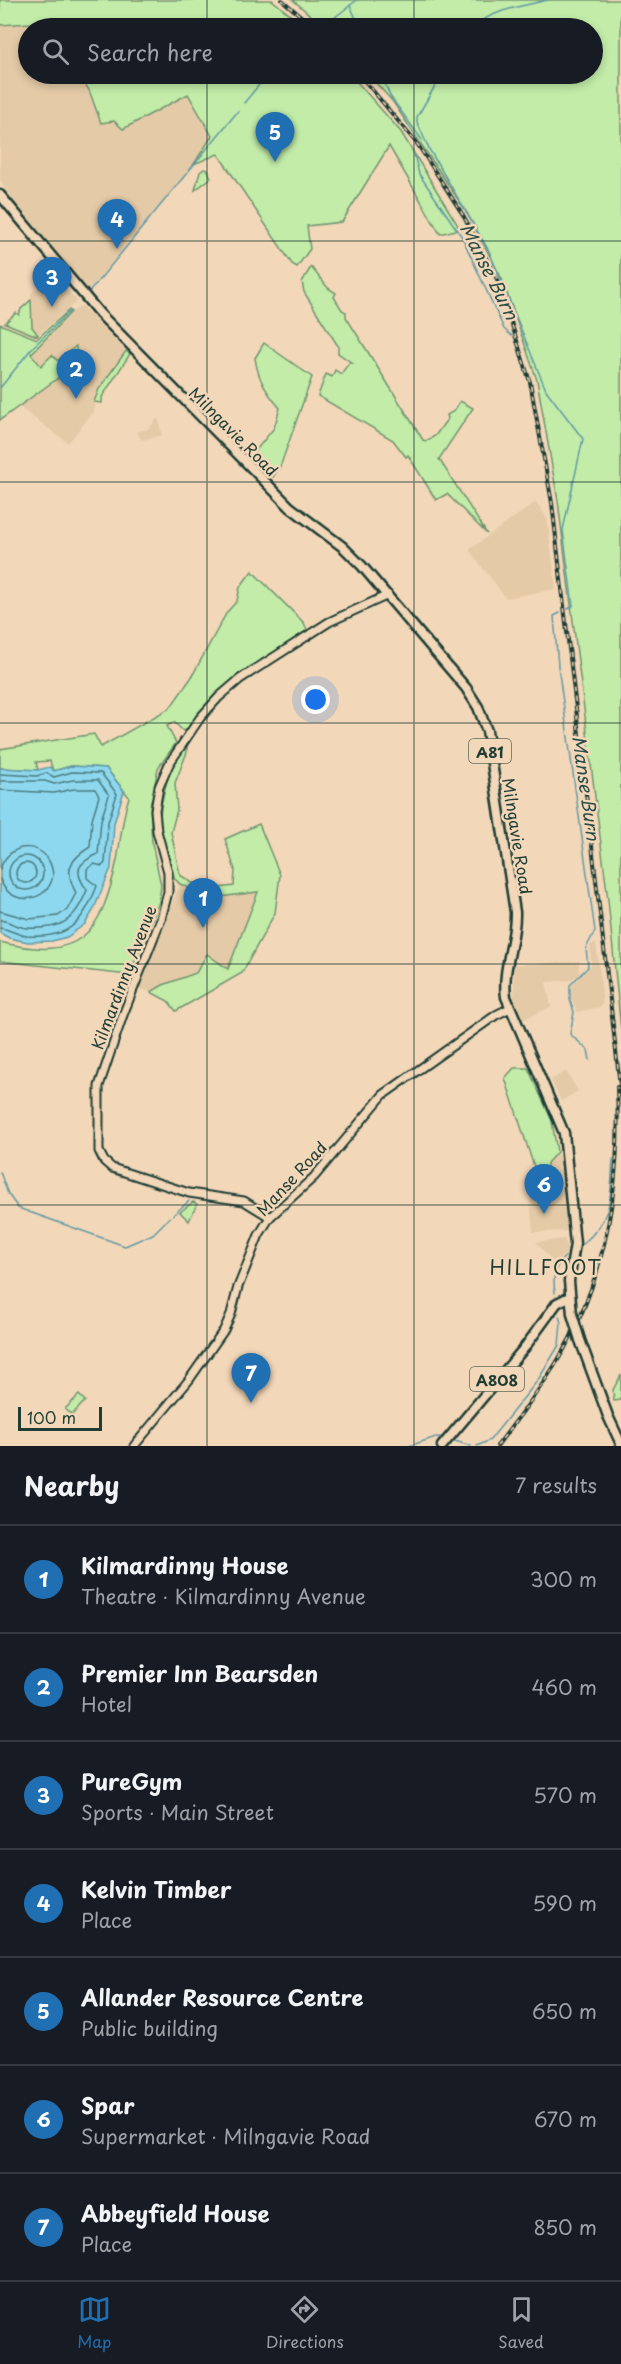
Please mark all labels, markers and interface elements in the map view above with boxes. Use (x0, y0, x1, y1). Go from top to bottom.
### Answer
search box (18, 18, 603, 84)
icon: search (39, 35, 72, 68)
text: Search here (87, 35, 213, 68)
pin: 5 (256, 112, 294, 162)
pin: 4 (98, 200, 136, 249)
water label: Manse Burn (454, 218, 526, 325)
pin: 3 (32, 258, 72, 307)
pin: 2 (56, 350, 96, 399)
street label: Milngavie Road (184, 381, 284, 481)
your location (301, 685, 330, 714)
water label: Manse Burn (566, 734, 608, 843)
road number: A81 (469, 739, 511, 763)
street label: Milngavie Road (497, 776, 539, 896)
pin: 1 (184, 878, 222, 928)
street label: Kilmardinny Avenue (84, 901, 162, 1053)
street label: Manse Road (250, 1135, 332, 1221)
pin: 6 (524, 1164, 564, 1214)
district label: HILLFOOT (490, 1252, 602, 1282)
pin: 7 (232, 1354, 270, 1403)
road number: A808 (470, 1367, 524, 1391)
scale bar (18, 1404, 102, 1432)
text: 100 m (27, 1405, 76, 1429)
text: Nearby (24, 1466, 119, 1505)
text: 7 results (515, 1470, 597, 1500)
text: Kilmardinny House (81, 1548, 289, 1581)
text: 1 (39, 1564, 48, 1594)
text: 300 m (530, 1564, 597, 1594)
text: Theatre · Kilmardinny Avenue (81, 1581, 366, 1611)
text: Premier Inn Bearsden (81, 1656, 318, 1689)
text: 2 (36, 1672, 51, 1702)
text: 460 m (531, 1672, 597, 1702)
text: Hotel (81, 1689, 132, 1719)
text: PureGym (81, 1764, 182, 1797)
text: 3 (37, 1780, 50, 1810)
text: 570 m (533, 1780, 597, 1810)
text: Sports · Main Street (81, 1797, 274, 1827)
text: Kelvin Timber (81, 1872, 231, 1905)
text: 4 (37, 1888, 50, 1918)
text: 590 m (533, 1888, 597, 1918)
text: Place (81, 1905, 132, 1935)
text: Allander Resource Centre (81, 1980, 363, 2013)
text: 5 (37, 1996, 50, 2026)
text: 650 m (532, 1996, 597, 2026)
text: Public building (81, 2013, 218, 2043)
text: Spar (81, 2088, 134, 2121)
text: 6 (36, 2104, 51, 2134)
text: 670 m (534, 2104, 597, 2134)
text: Supermarket · Milngavie Road (81, 2121, 370, 2151)
text: Abbeyfield House (81, 2196, 270, 2229)
text: 7 (38, 2212, 49, 2242)
text: 850 m (533, 2212, 597, 2242)
text: Place (81, 2229, 132, 2259)
tab: Map (77, 2293, 111, 2353)
tab: Directions (266, 2293, 344, 2353)
tab: Saved (498, 2293, 544, 2353)

